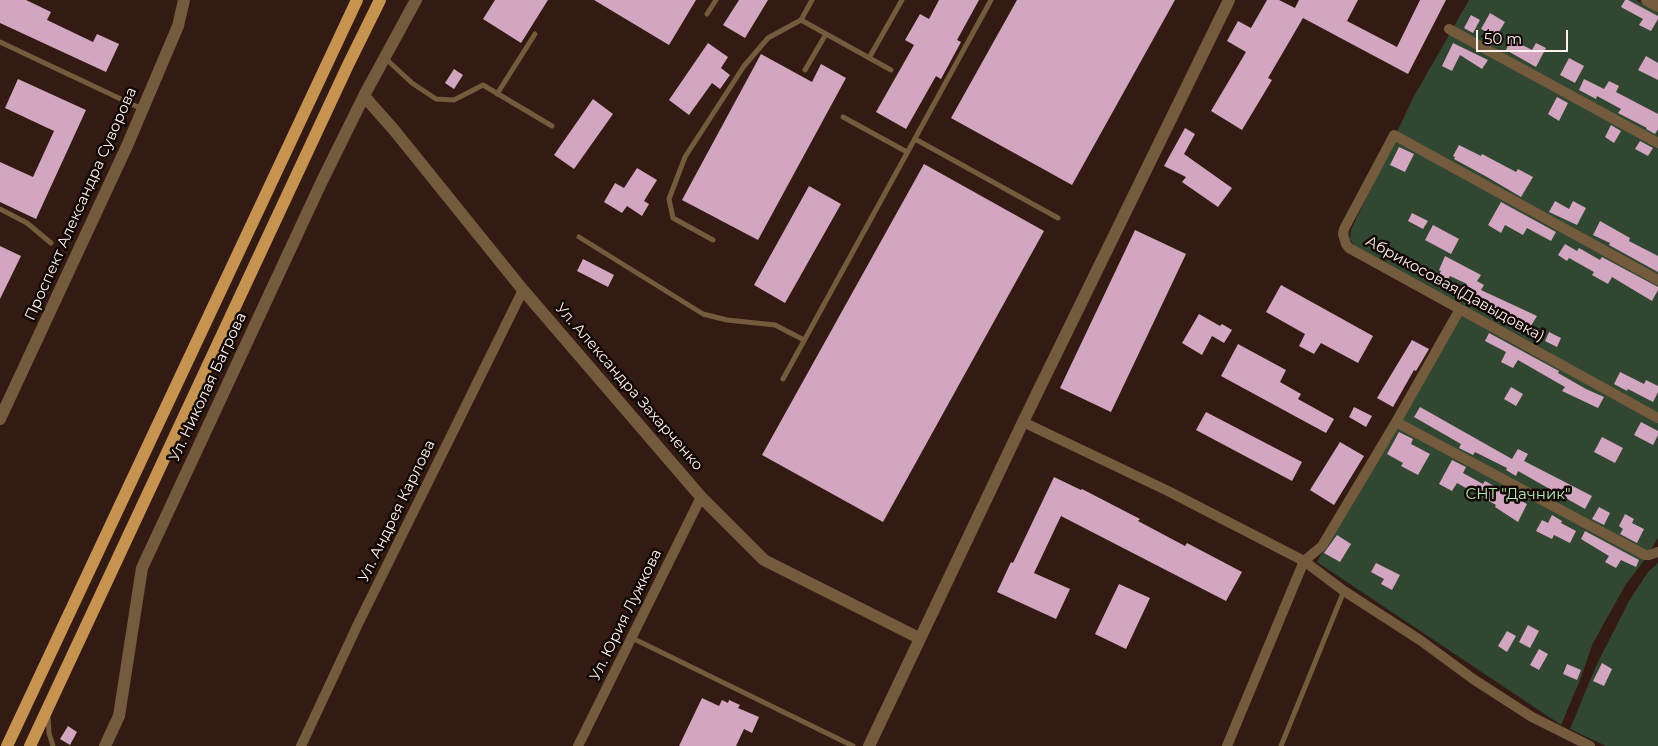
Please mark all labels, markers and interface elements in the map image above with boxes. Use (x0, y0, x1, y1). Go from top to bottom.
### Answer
scale bar (1478, 20, 1570, 52)
text: 50 m (1484, 29, 1522, 48)
street label: Проспект Александра Суворова (21, 85, 141, 323)
street label: Абрикосовая(Давыдовка) (1363, 232, 1547, 346)
street label: Ул. Александра Захарченко (551, 300, 707, 474)
street label: Ул. Николая Багрова (165, 310, 251, 464)
street label: Ул. Андрея Карлова (355, 437, 439, 585)
park label: СНТ "Дачник" (1465, 486, 1571, 504)
street label: Ул. Юрия Лужкова (586, 546, 666, 684)

